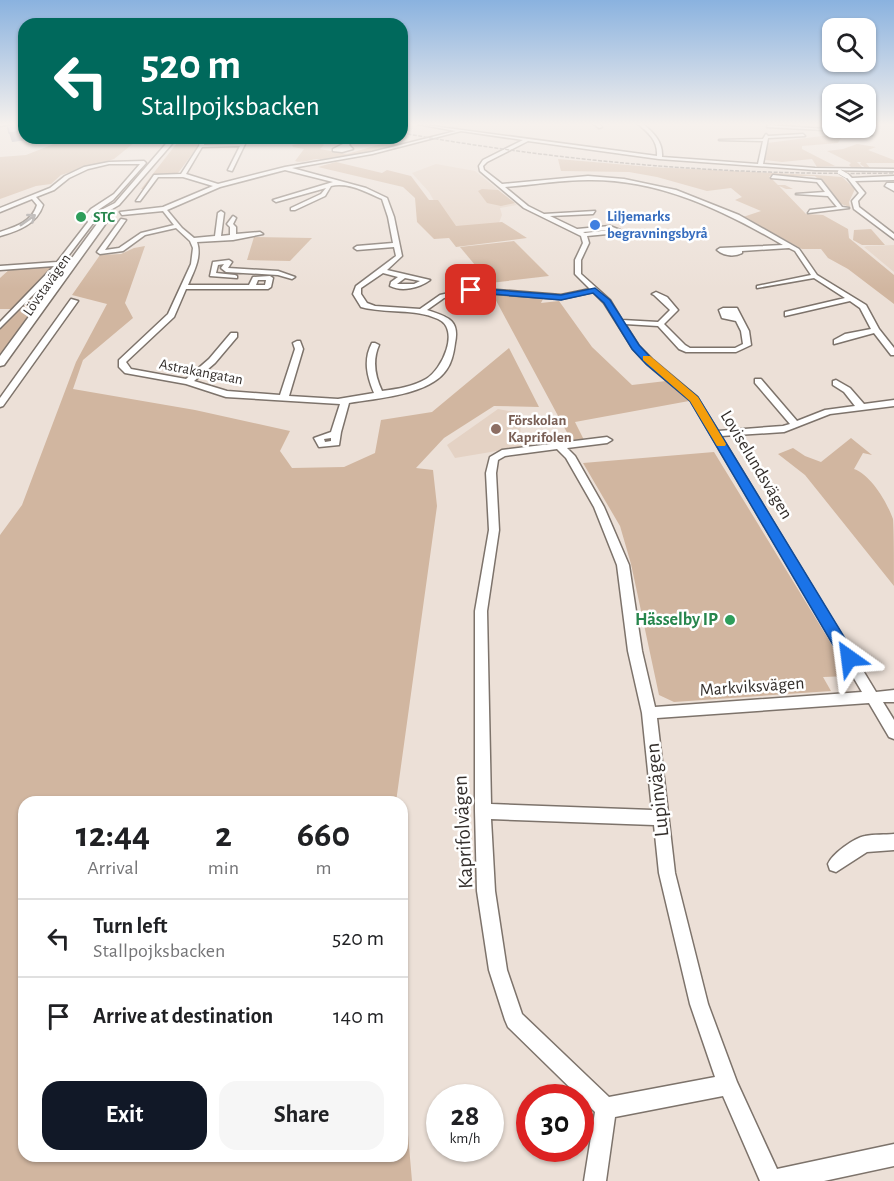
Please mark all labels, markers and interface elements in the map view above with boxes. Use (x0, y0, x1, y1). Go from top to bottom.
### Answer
map controls (822, 18, 876, 138)
button: search (822, 18, 876, 72)
icon: left (42, 42, 120, 120)
text: 520 m (141, 44, 241, 86)
button: layers (822, 84, 876, 138)
text: Stallpojksbacken (141, 93, 320, 120)
place label: Liljemarks begravningsbyrå (607, 209, 708, 241)
marker: STC (74, 210, 88, 224)
place label: STC (93, 210, 115, 225)
one-way arrow (20, 214, 36, 226)
marker: Liljemarks begravningsbyrå (588, 218, 602, 232)
street label: Lövstavägen (20, 251, 74, 319)
pin (445, 264, 496, 315)
icon: arrive (454, 273, 487, 306)
street label: Astrakangatan (158, 357, 244, 387)
street label: Loviselundsvägen (716, 407, 796, 523)
place label: Förskolan Kaprifolen (508, 413, 572, 445)
marker: Förskolan Kaprifolen (489, 422, 503, 436)
place label: Hässelby IP (635, 611, 718, 629)
marker: Hässelby IP (723, 613, 737, 627)
position arrow (817, 626, 881, 690)
street label: Markviksvägen (699, 674, 805, 700)
street label: Lupinvägen (642, 742, 672, 838)
street label: Kaprifolvägen (450, 775, 476, 889)
text: 12:44 (76, 817, 150, 853)
text: 2 (215, 817, 232, 853)
text: 660 (297, 817, 350, 853)
text: Arrival (87, 858, 139, 878)
text: min (208, 858, 239, 878)
text: m (315, 858, 331, 878)
text: Turn left (93, 915, 167, 937)
icon: left (42, 922, 75, 955)
text: 520 m (332, 927, 384, 949)
text: Stallpojksbacken (93, 941, 225, 961)
icon: arrive (42, 1000, 75, 1033)
text: Arrive at destination (93, 1005, 273, 1027)
text: 140 m (333, 1005, 384, 1027)
button: Exit (42, 1081, 207, 1150)
button: Share (219, 1081, 384, 1150)
speed limit sign: 30 (516, 1084, 594, 1162)
text: 28 (451, 1101, 479, 1131)
text: km/h (450, 1131, 480, 1146)

